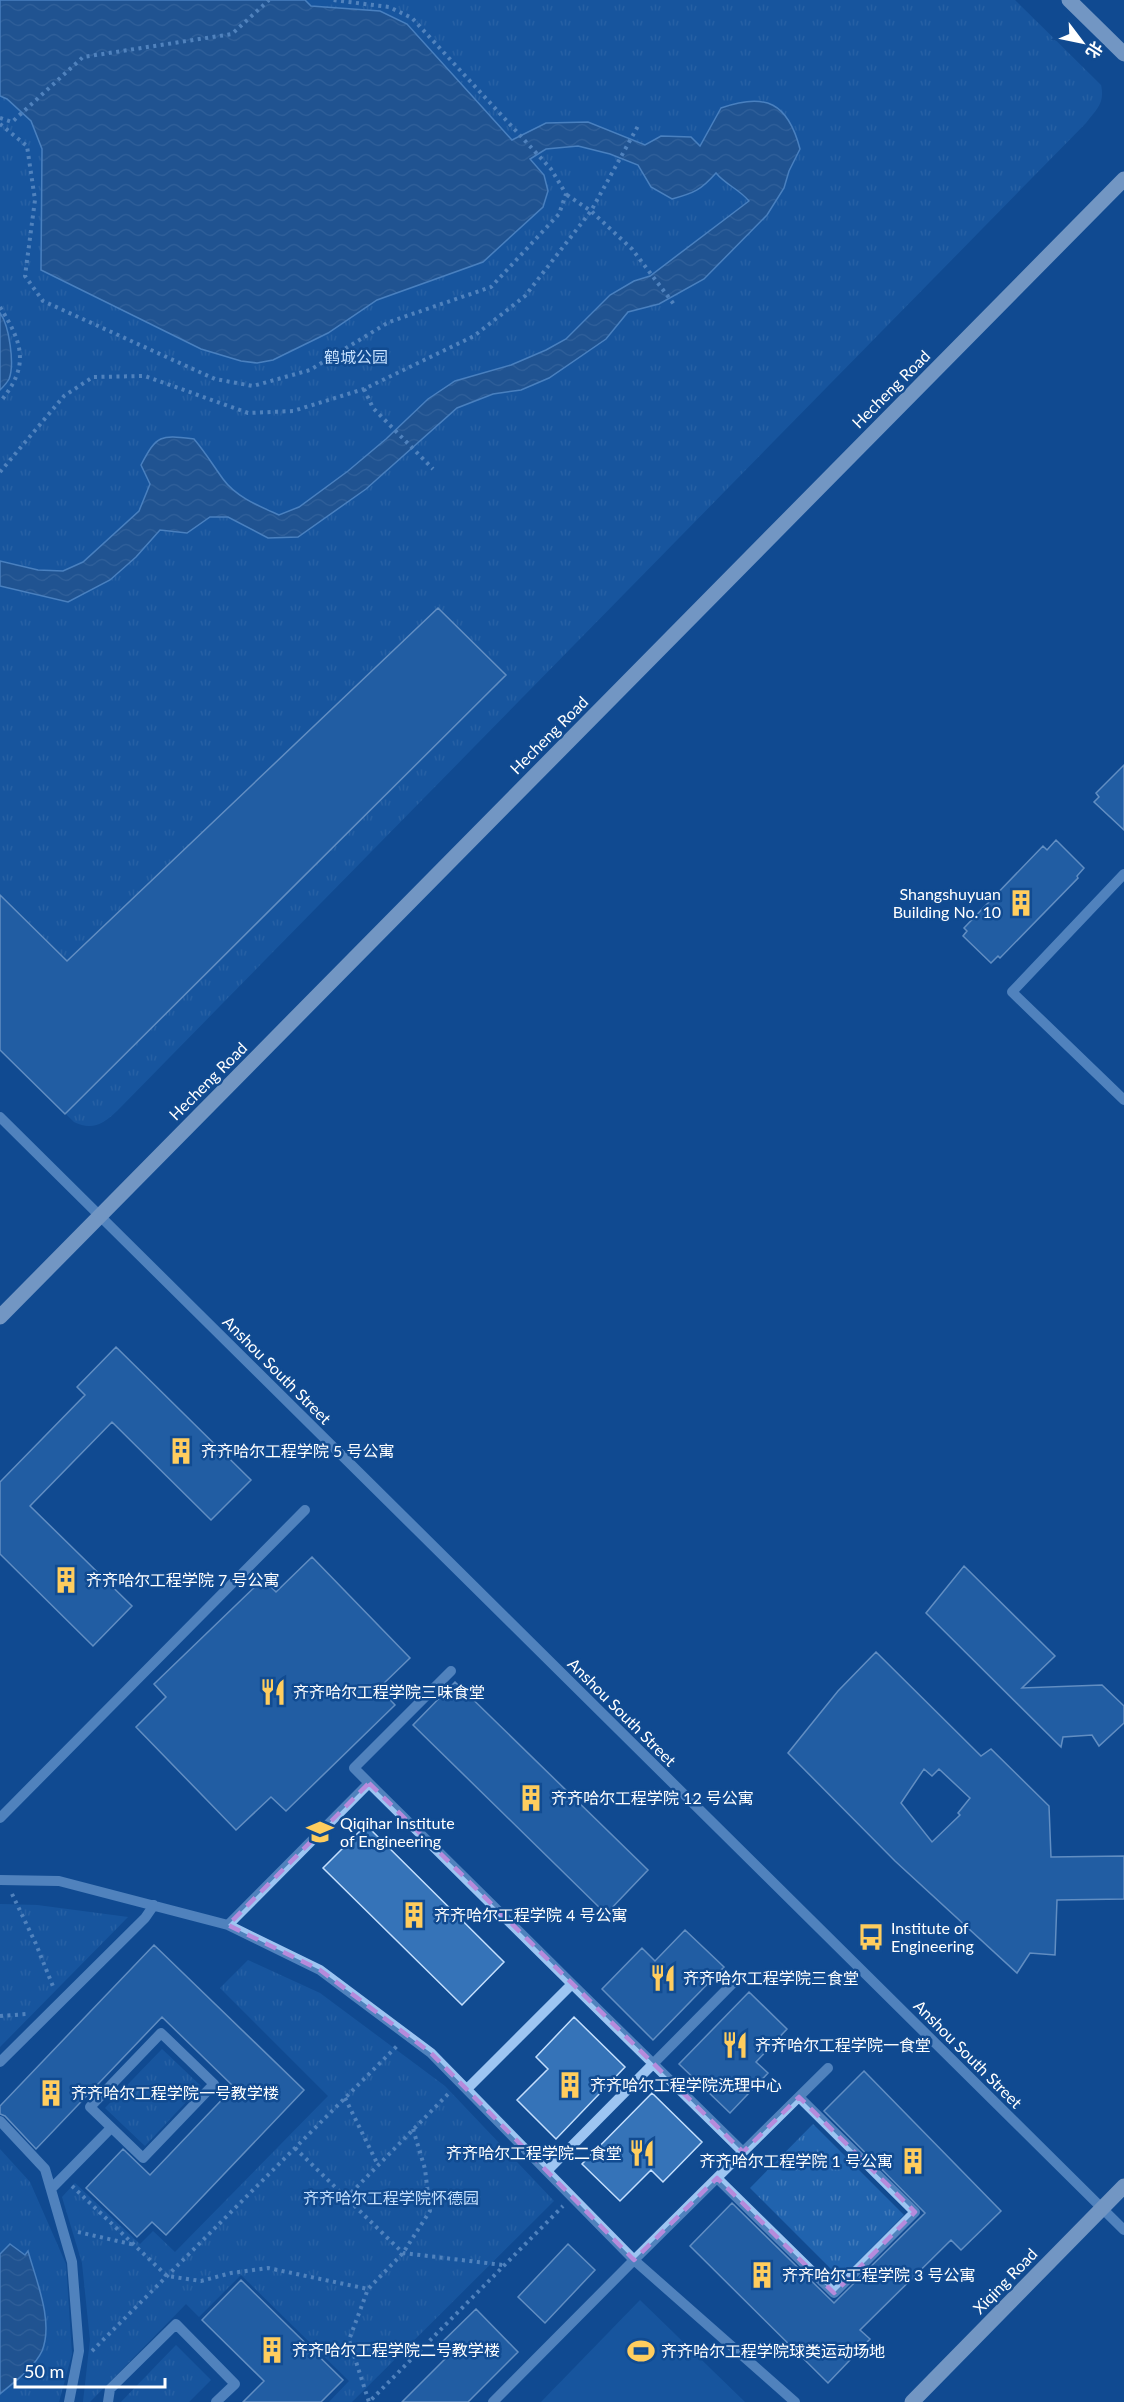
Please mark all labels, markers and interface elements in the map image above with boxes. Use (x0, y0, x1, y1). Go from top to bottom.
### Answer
north arrow (1052, 12, 1112, 72)
text: 北 (1083, 38, 1107, 62)
street label: Hecheng Road (848, 346, 934, 432)
park label: 鹤城公园 (324, 347, 388, 366)
street label: Hecheng Road (506, 692, 592, 778)
place label: Shangshuyuan Building No. 10 (893, 884, 1001, 921)
building icon: Shangshuyuan Building No. 10 (1006, 888, 1036, 918)
street label: Hecheng Road (165, 1038, 251, 1124)
street label: Anshou South Street (219, 1312, 336, 1428)
building icon: 齐齐哈尔工程学院 5 号公寓 (166, 1436, 196, 1466)
place label: 齐齐哈尔工程学院 5 号公寓 (201, 1441, 394, 1460)
building icon: 齐齐哈尔工程学院 7 号公寓 (51, 1565, 81, 1595)
place label: 齐齐哈尔工程学院 7 号公寓 (86, 1570, 279, 1589)
street label: Anshou South Street (564, 1654, 681, 1770)
restaurant icon: 齐齐哈尔工程学院三味食堂 (258, 1677, 288, 1707)
place label: 齐齐哈尔工程学院三味食堂 (293, 1682, 485, 1701)
building icon: 齐齐哈尔工程学院 12 号公寓 (516, 1783, 546, 1813)
place label: 齐齐哈尔工程学院 12 号公寓 (551, 1788, 754, 1807)
place label: Qiqihar Institute of Engineering (340, 1813, 455, 1850)
school or university icon: Qiqihar Institute of Engineering (305, 1817, 335, 1847)
building icon: 齐齐哈尔工程学院 4 号公寓 (399, 1900, 429, 1930)
place label: 齐齐哈尔工程学院 4 号公寓 (434, 1905, 627, 1924)
place label: Institute of Engineering (891, 1918, 974, 1955)
bus stop icon: Institute of Engineering (856, 1922, 886, 1952)
restaurant icon: 齐齐哈尔工程学院三食堂 (648, 1963, 678, 1993)
place label: 齐齐哈尔工程学院三食堂 (683, 1968, 859, 1987)
street label: Anshou South Street (910, 1996, 1027, 2112)
restaurant icon: 齐齐哈尔工程学院一食堂 (720, 2030, 750, 2060)
place label: 齐齐哈尔工程学院一食堂 (755, 2035, 931, 2054)
building icon: 齐齐哈尔工程学院洗理中心 (555, 2070, 585, 2100)
place label: 齐齐哈尔工程学院洗理中心 (590, 2075, 782, 2094)
building icon: 齐齐哈尔工程学院一号教学楼 (36, 2078, 66, 2108)
place label: 齐齐哈尔工程学院一号教学楼 (71, 2083, 279, 2102)
restaurant icon: 齐齐哈尔工程学院二食堂 (627, 2138, 657, 2168)
place label: 齐齐哈尔工程学院二食堂 (446, 2143, 622, 2162)
building icon: 齐齐哈尔工程学院 1 号公寓 (898, 2146, 928, 2176)
place label: 齐齐哈尔工程学院 1 号公寓 (700, 2151, 893, 2170)
park label: 齐齐哈尔工程学院怀德园 (303, 2188, 479, 2207)
street label: Xiqing Road (969, 2244, 1041, 2317)
building icon: 齐齐哈尔工程学院 3 号公寓 (747, 2260, 777, 2290)
place label: 齐齐哈尔工程学院 3 号公寓 (782, 2265, 975, 2284)
building icon: 齐齐哈尔工程学院二号教学楼 (257, 2335, 287, 2365)
sports icon: 齐齐哈尔工程学院球类运动场地 (626, 2336, 656, 2366)
place label: 齐齐哈尔工程学院二号教学楼 (292, 2340, 500, 2359)
place label: 齐齐哈尔工程学院球类运动场地 (661, 2341, 885, 2360)
scale bar (15, 2351, 165, 2389)
text: 50 m (24, 2360, 64, 2382)

